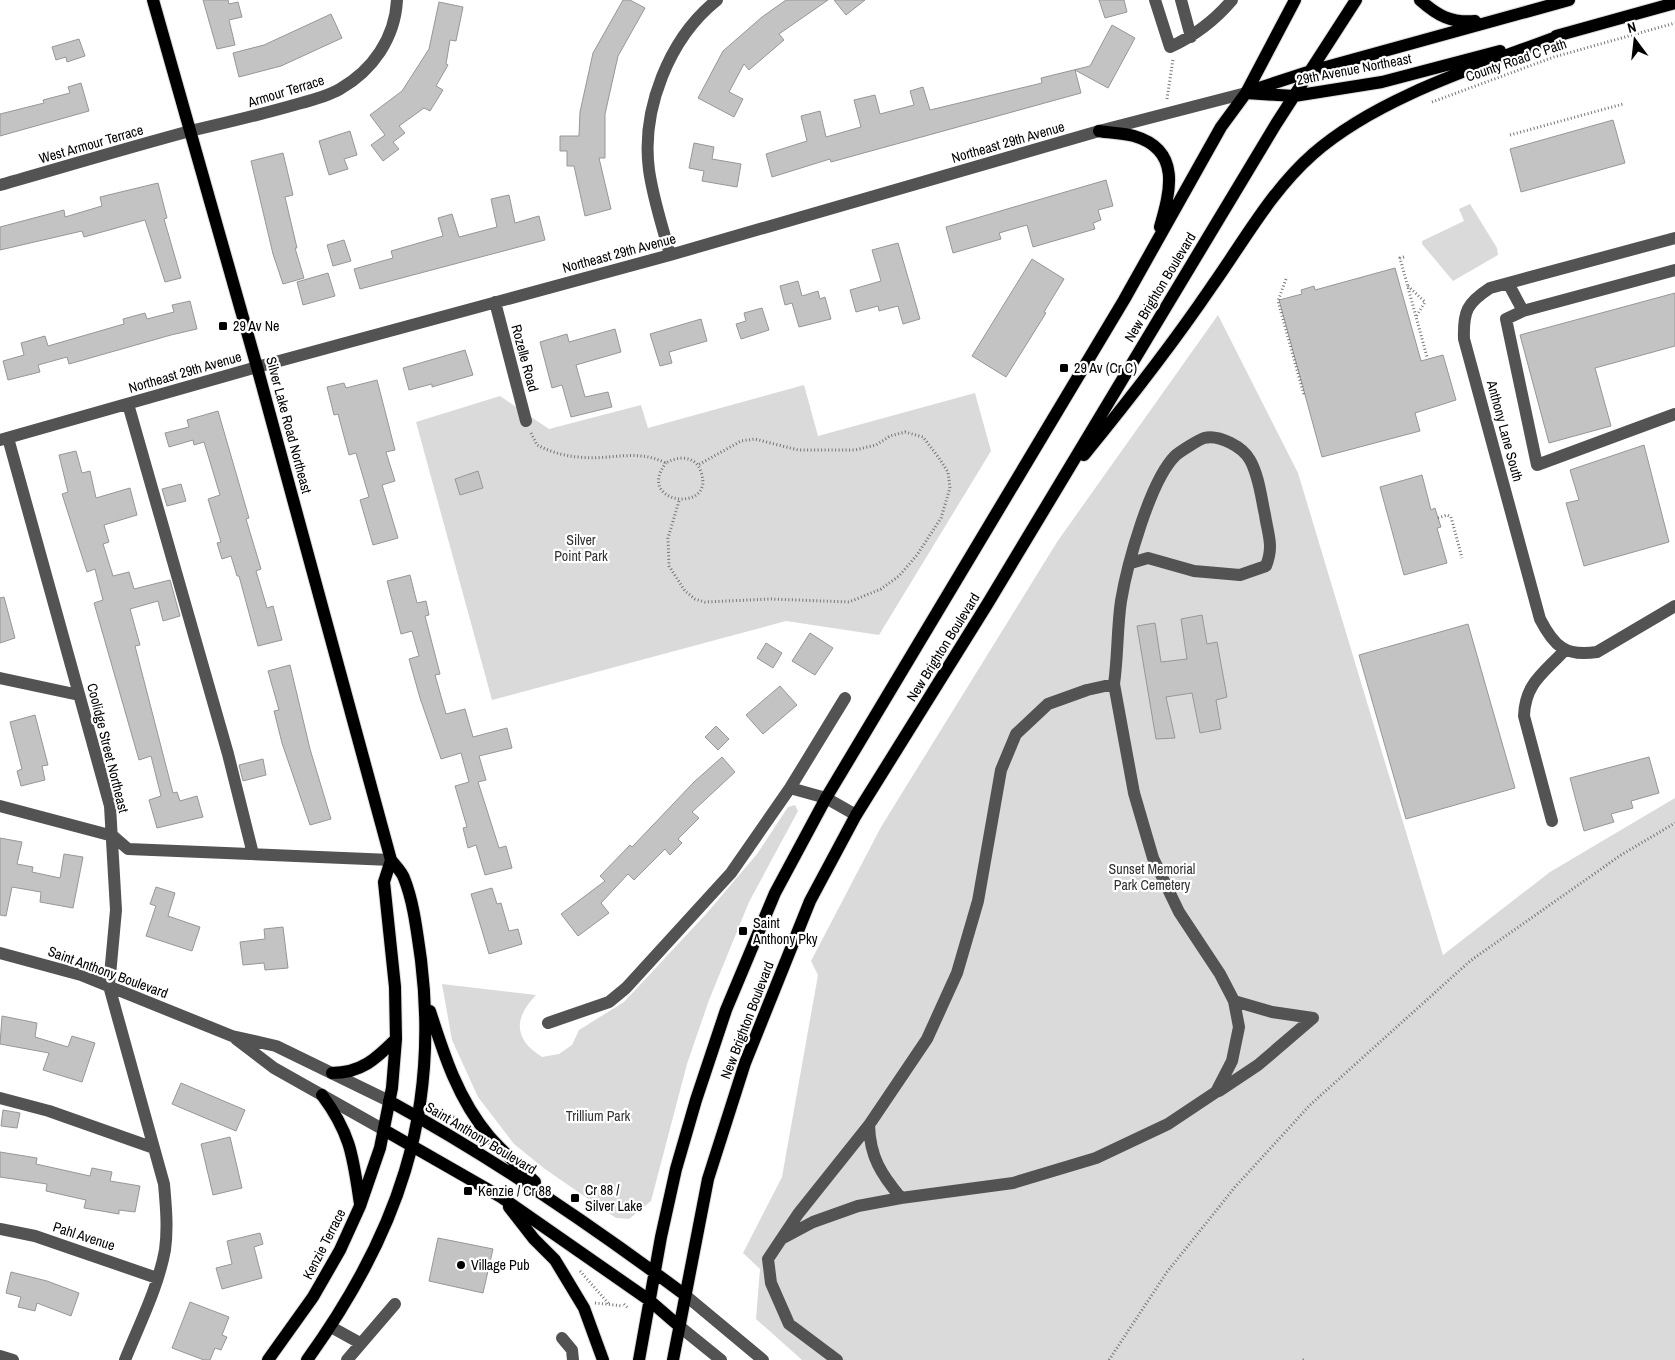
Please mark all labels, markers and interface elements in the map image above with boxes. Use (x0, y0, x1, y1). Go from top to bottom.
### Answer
north arrow (1610, 15, 1660, 65)
text: N (1625, 18, 1638, 37)
street label: County Road C Path (1463, 34, 1569, 86)
street label: 29th Avenue Northeast (1295, 49, 1413, 89)
street label: Armour Terrace (245, 71, 326, 111)
street label: Northeast 29th Avenue (949, 117, 1067, 167)
street label: West Armour Terrace (37, 121, 145, 167)
street label: Northeast 29th Avenue (560, 229, 678, 277)
street label: New Brighton Boulevard (1120, 229, 1200, 345)
place label: 29 Av Ne (233, 317, 279, 335)
marker: 29 Av Ne (217, 320, 229, 332)
street label: Rozelle Road (507, 322, 543, 394)
street label: Northeast 29th Avenue (126, 347, 244, 397)
street label: Silver Lake Road Northeast (262, 355, 316, 495)
place label: 29 Av (Cr C) (1074, 359, 1137, 377)
marker: 29 Av (Cr C) (1058, 362, 1070, 374)
street label: Anthony Lane South (1483, 377, 1527, 484)
park label: Silver Point Park (554, 531, 608, 565)
street label: New Brighton Boulevard (902, 589, 984, 705)
street label: Coolidge Street Northeast (83, 681, 133, 815)
park label: Sunset Memorial Park Cemetery (1109, 860, 1195, 894)
place label: Saint Anthony Pky (752, 914, 818, 948)
marker: Saint Anthony Pky (737, 925, 749, 937)
street label: Saint Anthony Boulevard (46, 942, 170, 1002)
street label: New Brighton Boulevard (716, 959, 778, 1081)
street label: Saint Anthony Boulevard (422, 1098, 540, 1178)
park label: Trillium Park (566, 1107, 631, 1125)
place label: Cr 88 / Silver Lake (585, 1181, 642, 1215)
place label: Kenzie / Cr 88 (478, 1182, 551, 1200)
marker: Kenzie / Cr 88 (462, 1185, 474, 1197)
marker: Cr 88 / Silver Lake (569, 1192, 581, 1204)
street label: Kenzie Terrace (298, 1206, 350, 1282)
street label: Pahl Avenue (51, 1218, 117, 1254)
place label: Village Pub (471, 1256, 530, 1274)
marker: Village Pub (455, 1259, 467, 1271)

